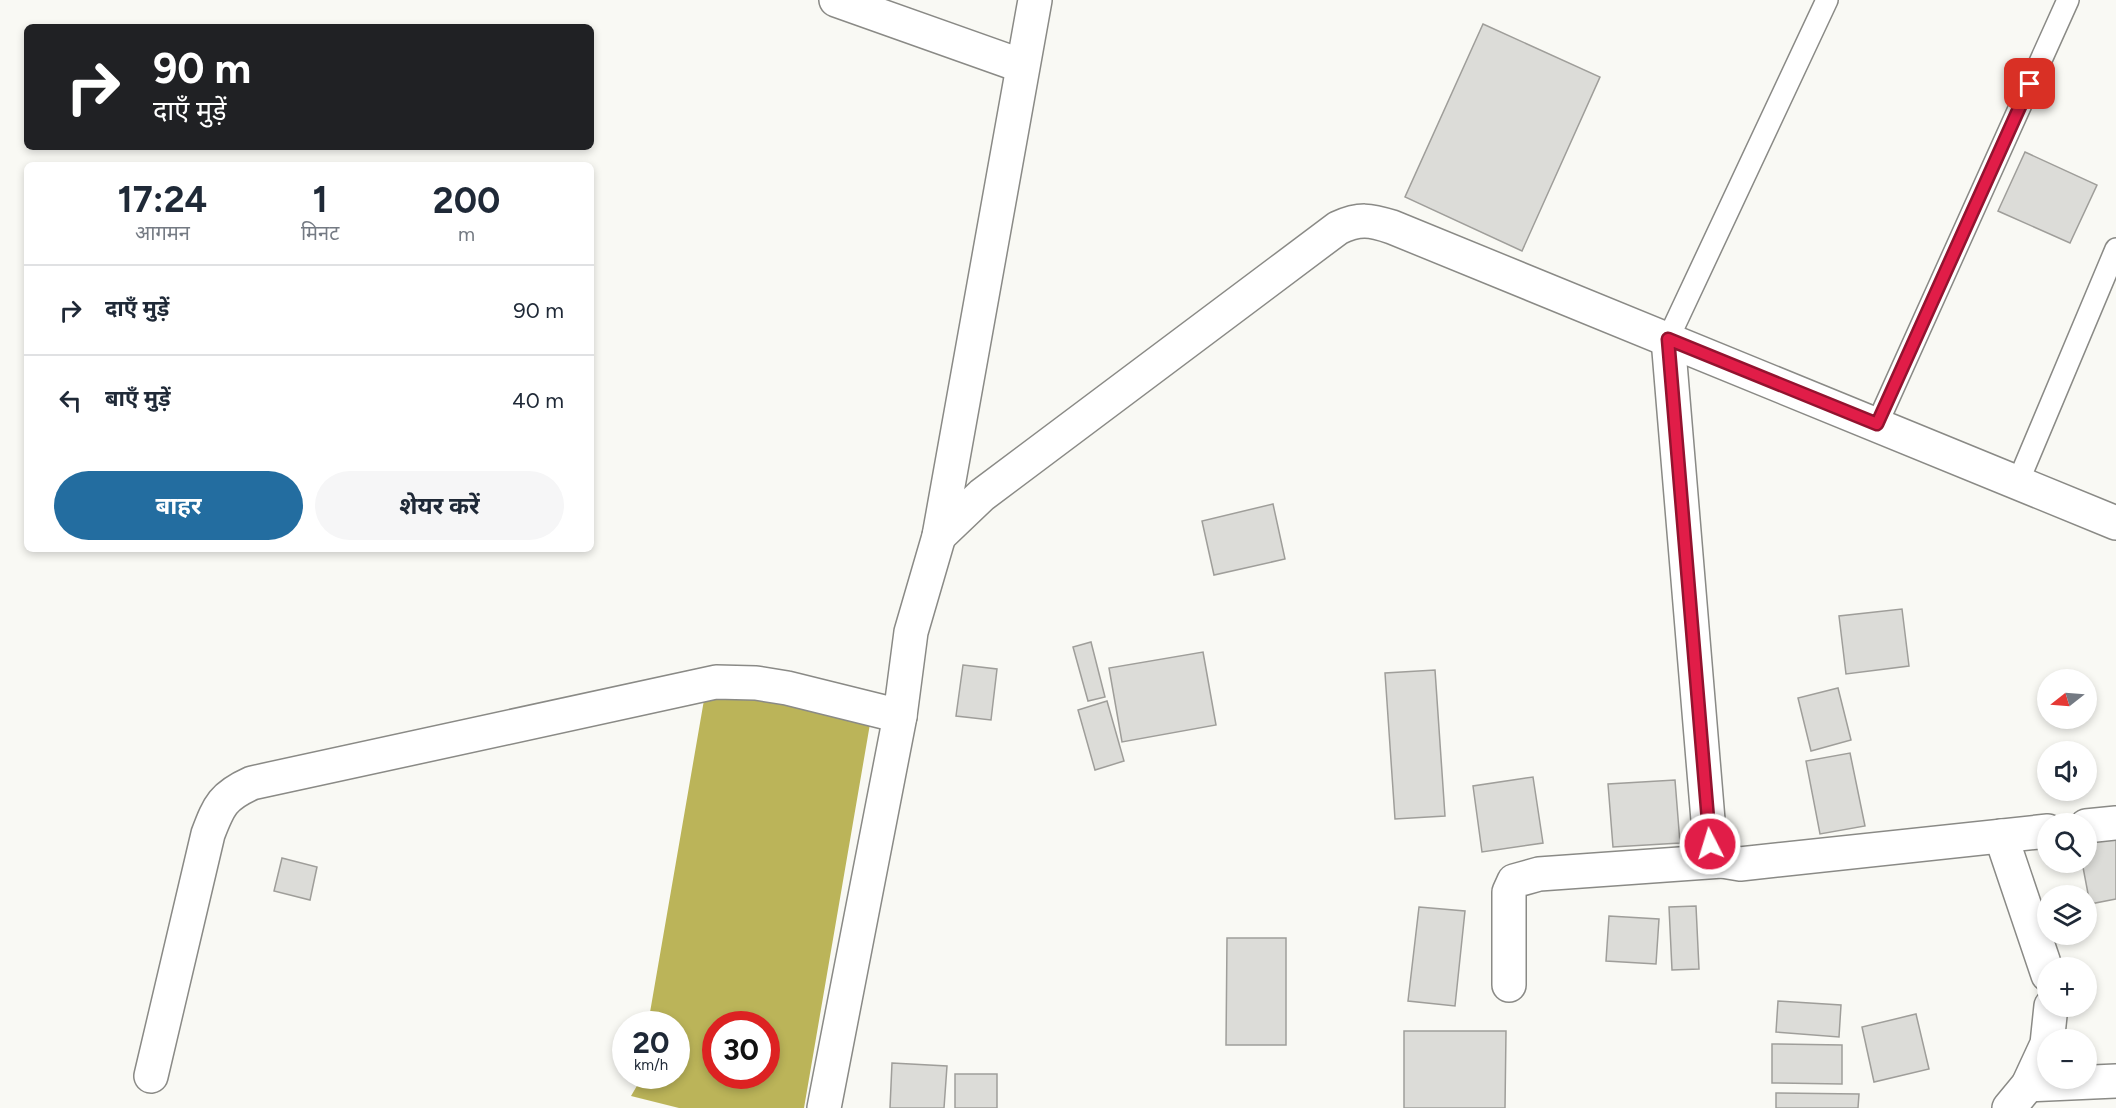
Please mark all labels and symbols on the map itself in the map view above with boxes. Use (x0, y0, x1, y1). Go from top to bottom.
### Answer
pin (2004, 58, 2055, 109)
north arrow (2037, 669, 2097, 729)
position arrow (1678, 812, 1742, 876)
speed limit sign: 30 (702, 1011, 780, 1089)

